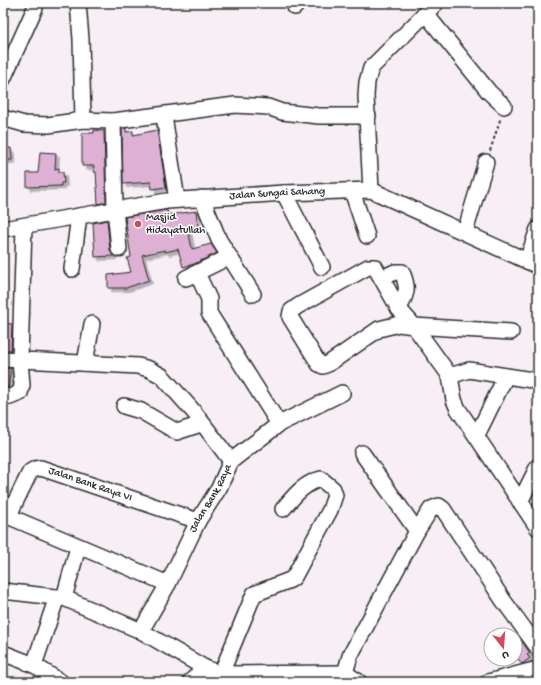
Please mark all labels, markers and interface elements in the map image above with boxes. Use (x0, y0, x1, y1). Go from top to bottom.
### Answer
street label: Jalan Sungai Sahang (229, 186, 326, 203)
place label: Masjid Hidayatullah (146, 212, 205, 237)
marker: Masjid Hidayatullah (133, 219, 143, 229)
street label: Jalan Bank Raya (187, 462, 235, 534)
street label: Jalan Bank Raya VI (47, 465, 134, 504)
north arrow (483, 627, 523, 667)
text: U (500, 648, 510, 662)

